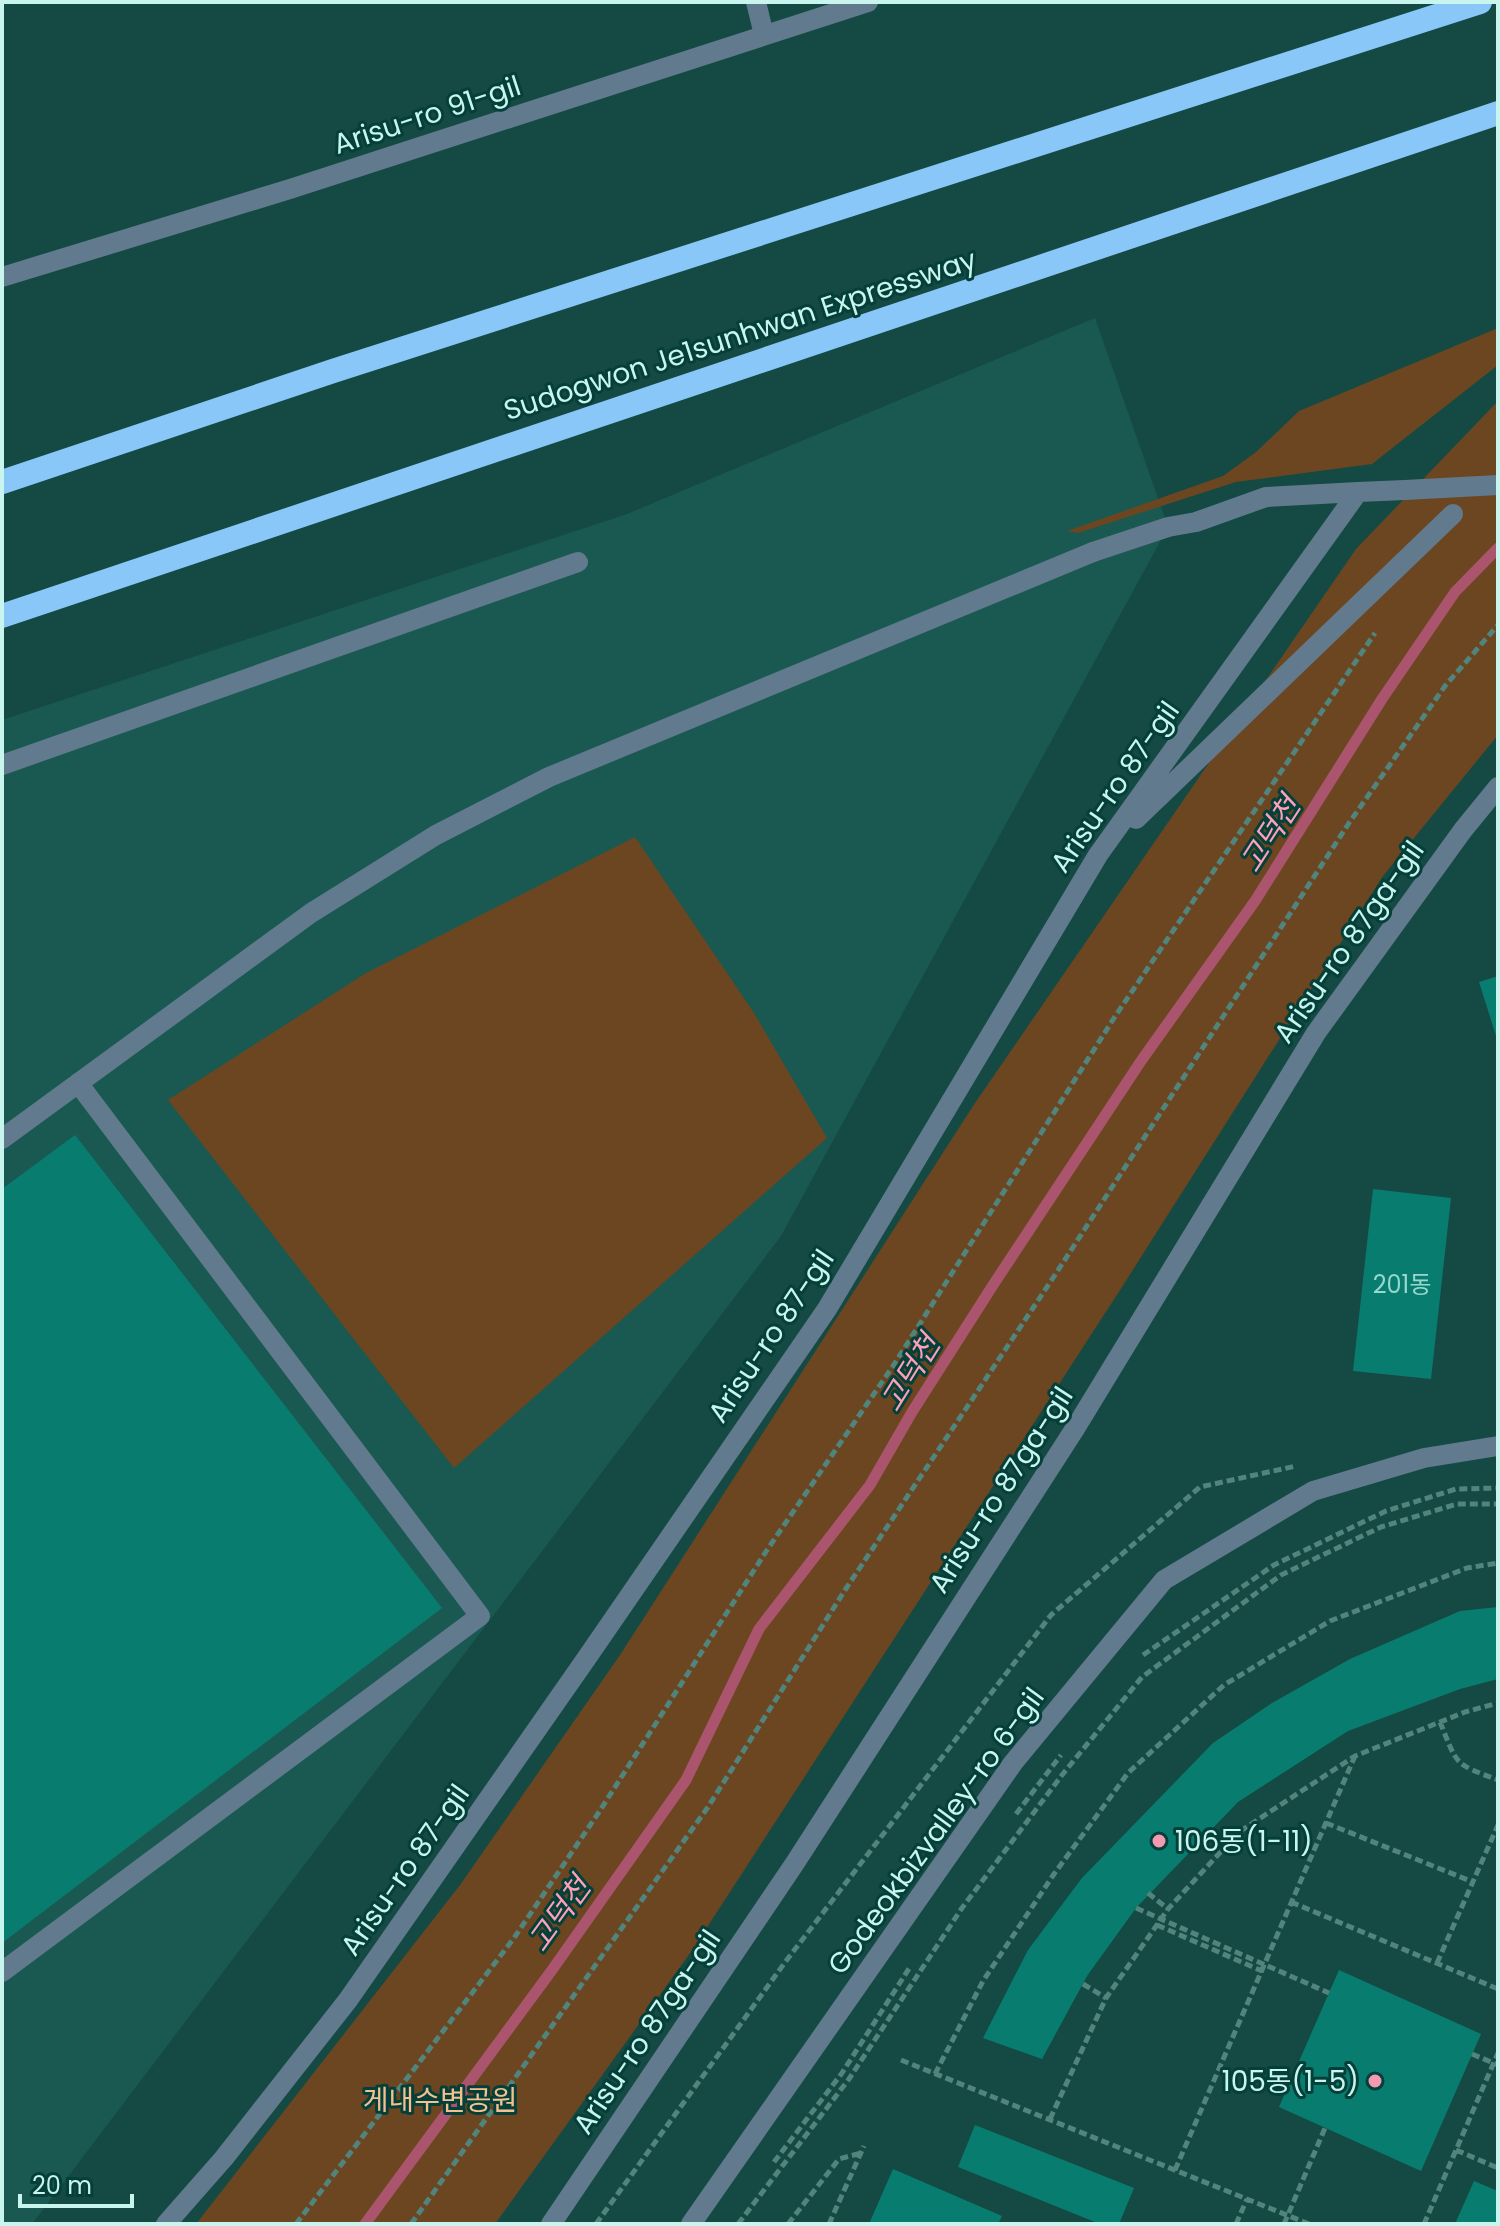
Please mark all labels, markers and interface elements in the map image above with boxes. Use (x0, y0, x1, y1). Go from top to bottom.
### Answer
street label: Arisu-ro 91-gil (328, 66, 526, 164)
street label: Sudogwon Je1sunhwan Expressway (499, 240, 981, 430)
street label: Arisu-ro 87-gil (1041, 693, 1189, 881)
water label: 고덕천 (1229, 785, 1312, 880)
street label: Arisu-ro 87ga-gil (1264, 833, 1434, 1051)
street label: Arisu-ro 87-gil (699, 1242, 843, 1430)
house number: 201동 (1373, 1268, 1431, 1301)
water label: 고덕천 (870, 1324, 952, 1420)
street label: Arisu-ro 87ga-gil (920, 1379, 1082, 1601)
street label: Godeokbizvalley-ro 6-gil (819, 1680, 1053, 1982)
street label: Arisu-ro 87-gil (331, 1776, 479, 1964)
place label: 106동(1-11) (1175, 1822, 1313, 1861)
marker: 106동(1-11) (1150, 1832, 1168, 1850)
water label: 고덕천 (517, 1865, 603, 1960)
street label: Arisu-ro 87ga-gil (564, 1922, 730, 2142)
place label: 105동(1-5) (1222, 2062, 1359, 2101)
marker: 105동(1-5) (1366, 2072, 1384, 2090)
park label: 게내수변공원 (363, 2081, 517, 2120)
scale bar (20, 2158, 132, 2208)
text: 20 m (32, 2169, 92, 2202)

